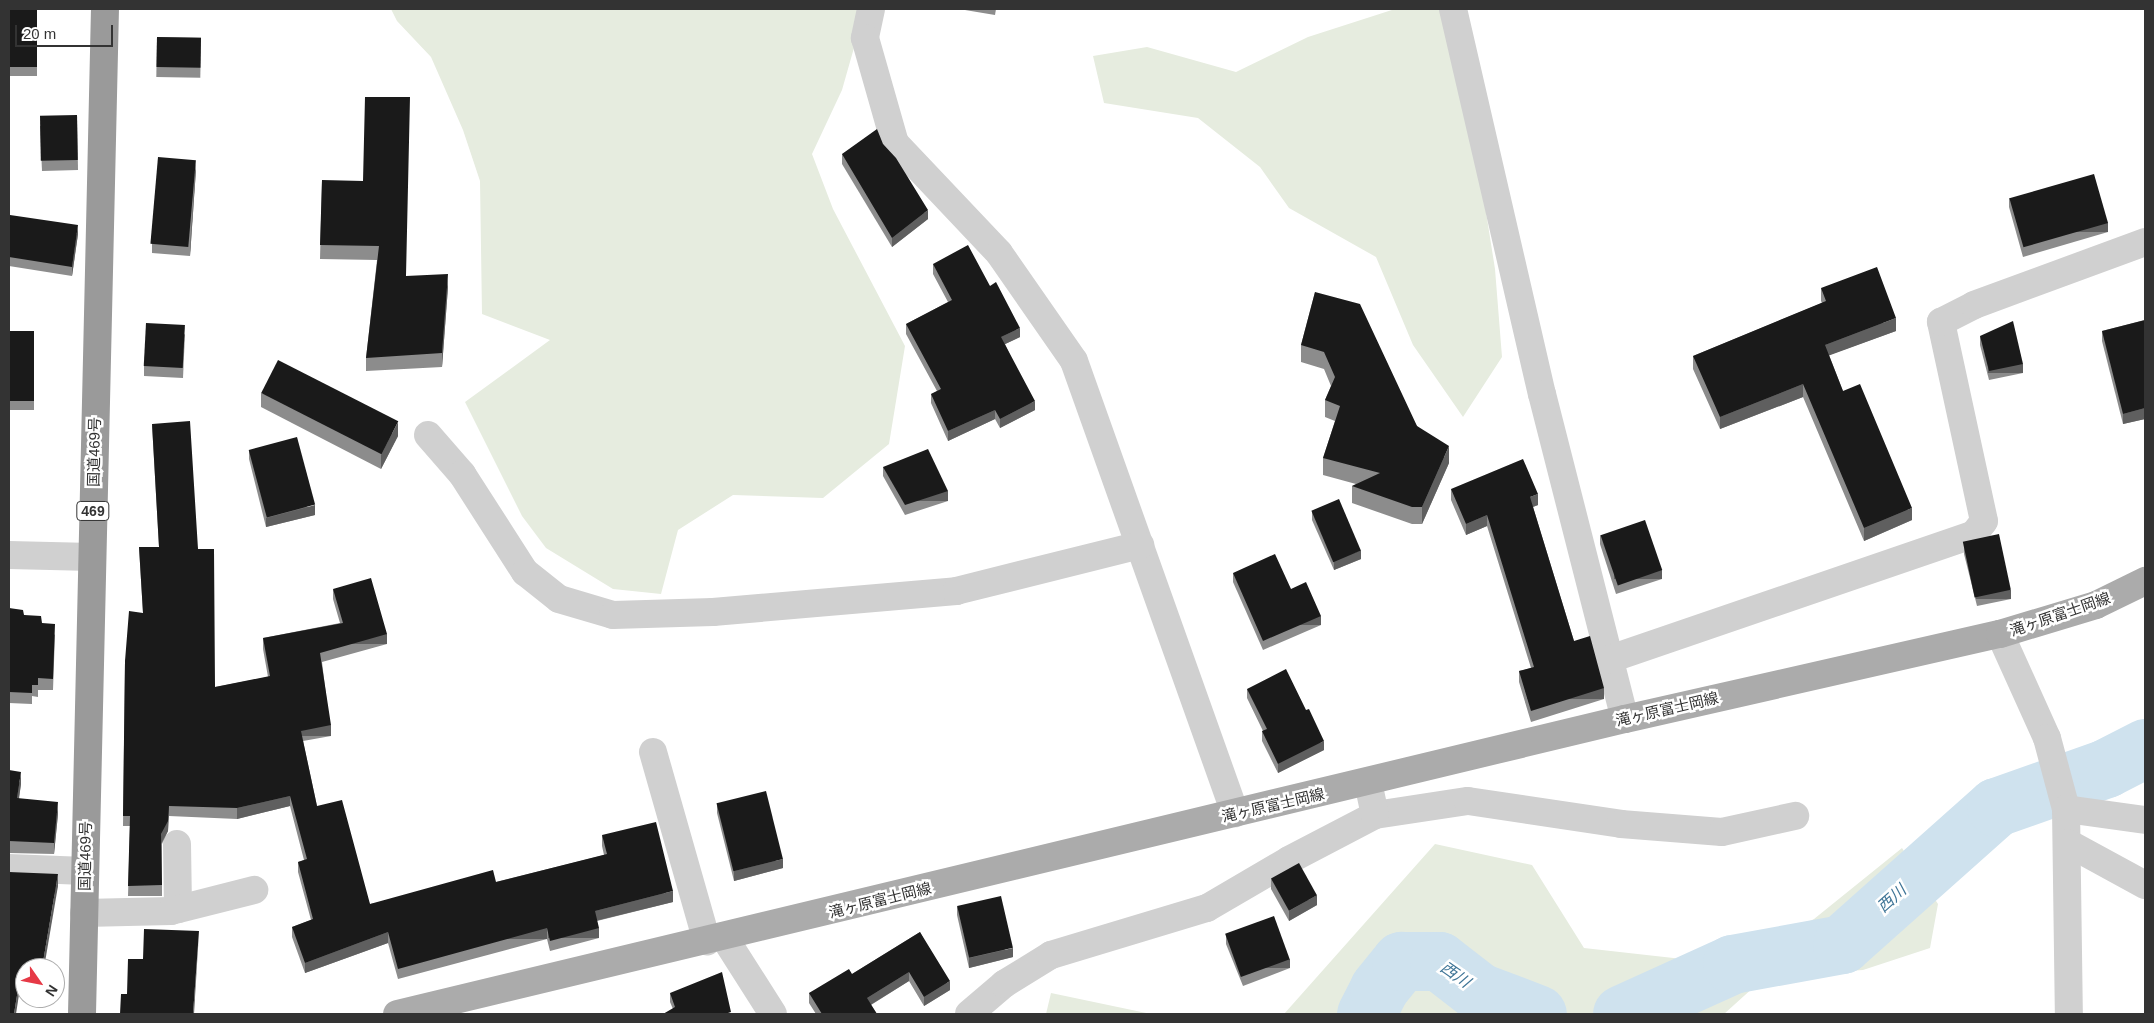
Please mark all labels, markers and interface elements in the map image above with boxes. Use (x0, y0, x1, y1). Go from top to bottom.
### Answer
scale bar (18, 15, 115, 47)
text: 20 m (23, 25, 56, 42)
street label: 国道469号 (84, 417, 104, 487)
road number: 469 (76, 500, 110, 522)
street label: 滝ヶ原富士岡線 (2007, 588, 2113, 640)
street label: 滝ヶ原富士岡線 (1614, 688, 1720, 730)
street label: 滝ヶ原富士岡線 (1220, 784, 1326, 826)
street label: 国道469号 (75, 821, 95, 891)
street label: 滝ヶ原富士岡線 (827, 879, 933, 921)
water label: 西川 (1874, 881, 1910, 917)
north arrow (15, 958, 65, 1008)
water label: 西川 (1436, 958, 1474, 992)
text: N (42, 982, 61, 999)

